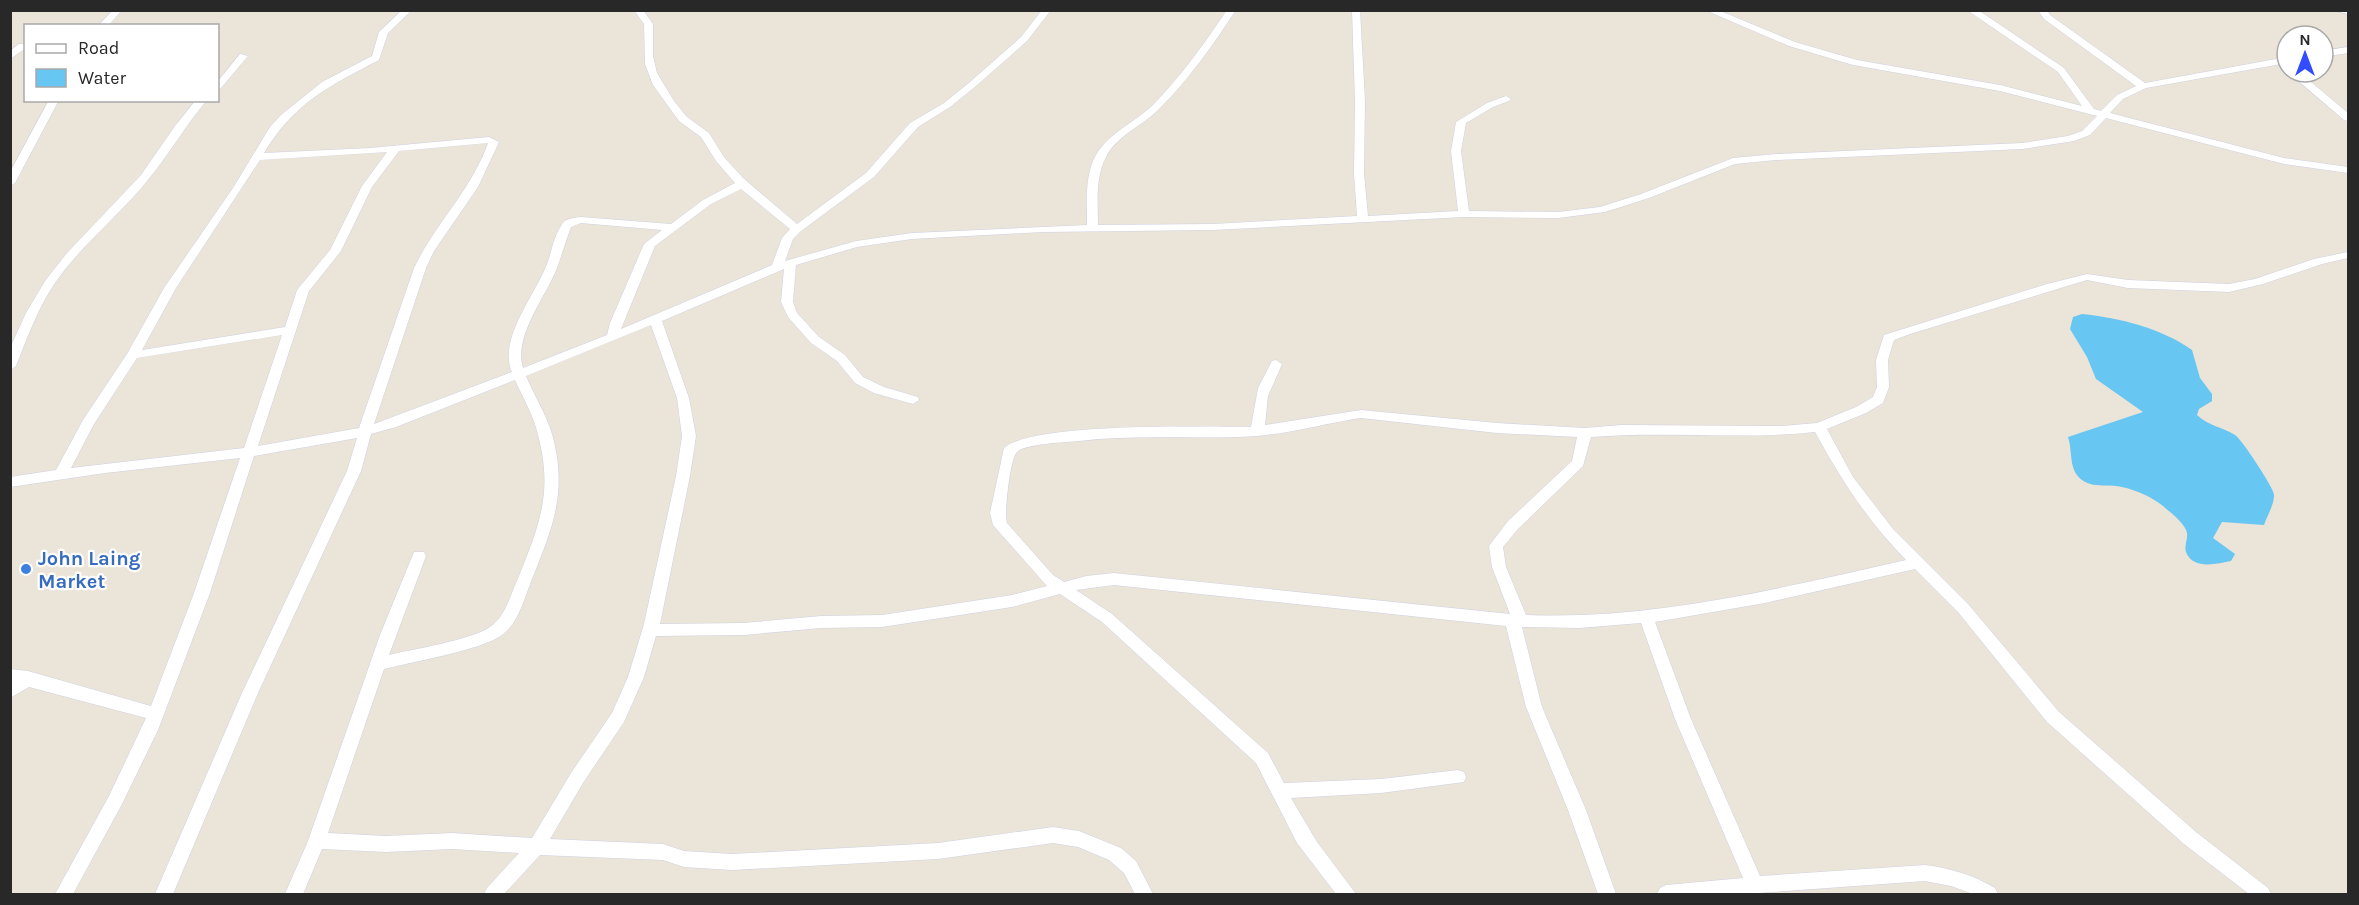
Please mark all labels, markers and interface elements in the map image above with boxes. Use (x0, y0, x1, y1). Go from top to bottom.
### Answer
legend (24, 24, 219, 102)
north arrow (2275, 24, 2335, 84)
text: N (2299, 30, 2311, 49)
text: Road (78, 37, 119, 59)
text: Water (78, 67, 126, 89)
place label: John Laing Market (38, 547, 141, 593)
marker: John Laing Market (19, 562, 33, 576)

